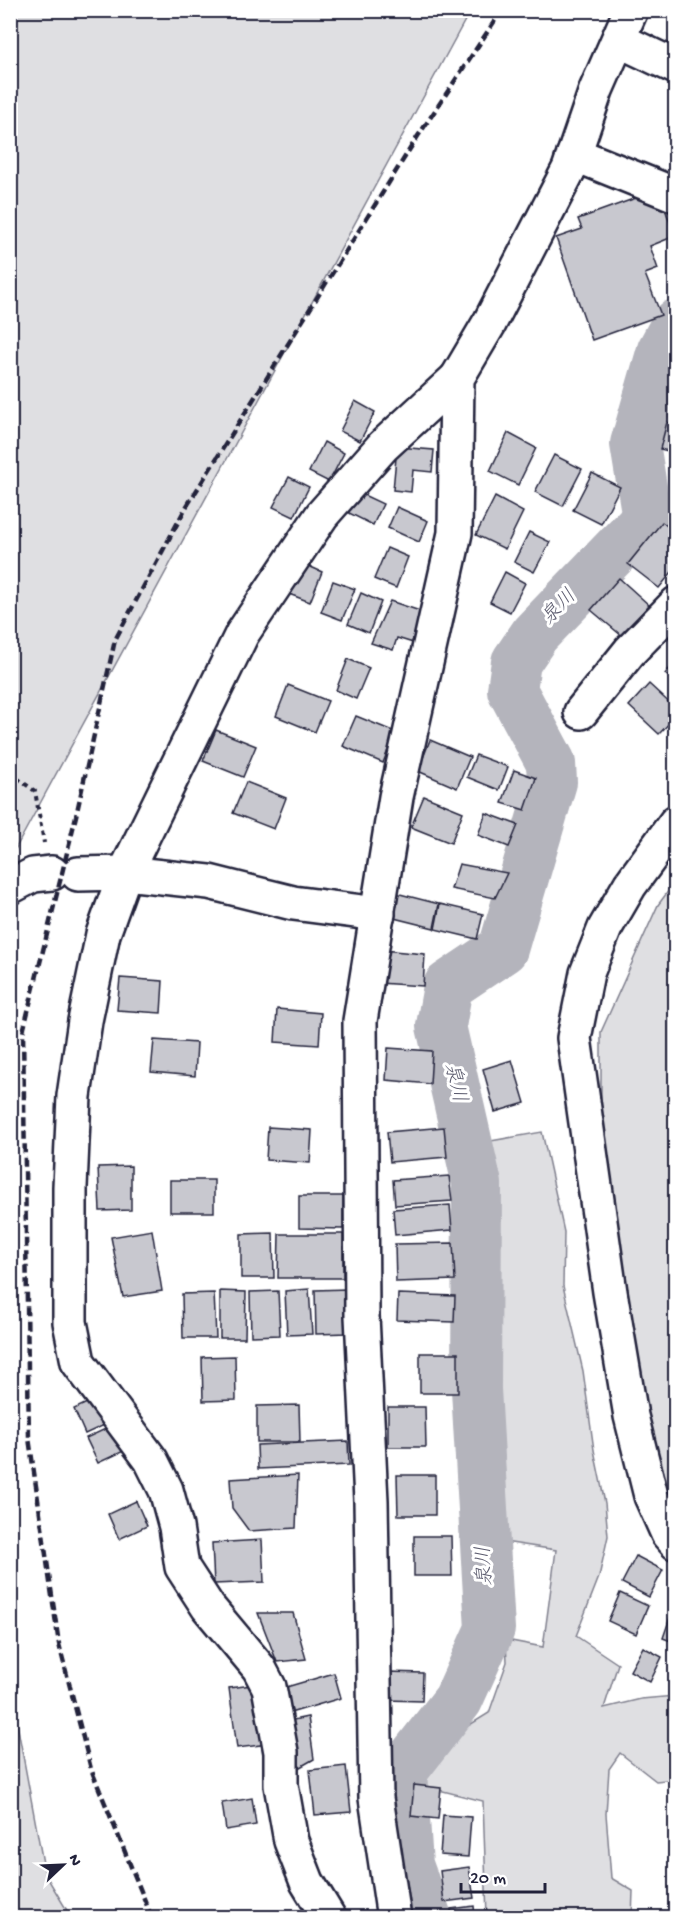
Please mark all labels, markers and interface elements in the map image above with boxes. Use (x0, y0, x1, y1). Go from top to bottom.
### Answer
water label: 泉川 (536, 584, 582, 630)
water label: 泉川 (438, 1060, 472, 1105)
water label: 泉川 (471, 1545, 499, 1587)
north arrow (33, 1835, 93, 1895)
text: N (63, 1852, 85, 1870)
scale bar (461, 1856, 545, 1894)
text: 20 m (470, 1869, 506, 1890)

